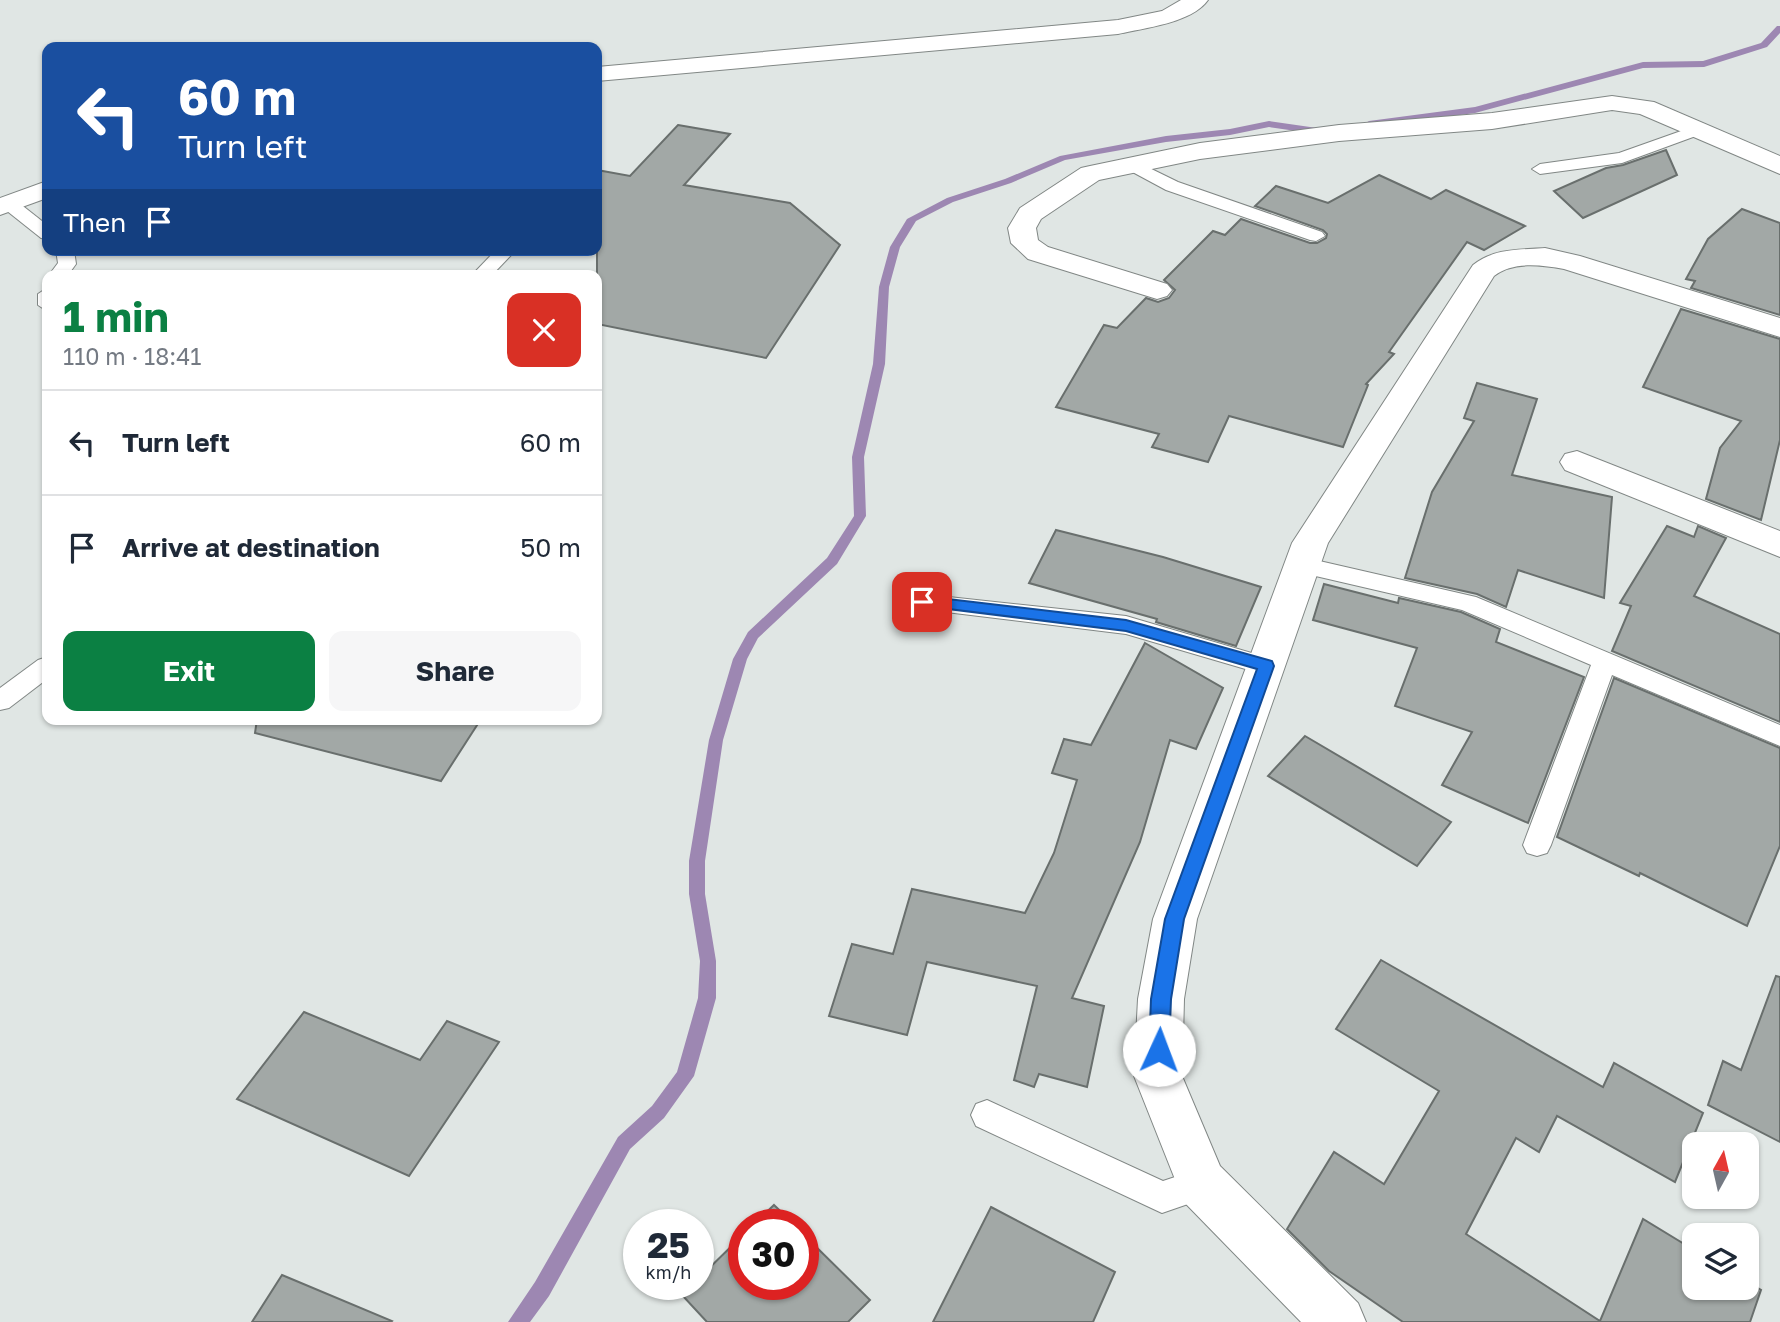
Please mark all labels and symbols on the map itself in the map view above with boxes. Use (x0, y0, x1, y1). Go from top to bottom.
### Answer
pin (892, 572, 952, 632)
position arrow (1122, 1013, 1196, 1087)
north arrow (1682, 1132, 1759, 1209)
speed limit sign: 30 (728, 1209, 819, 1300)

